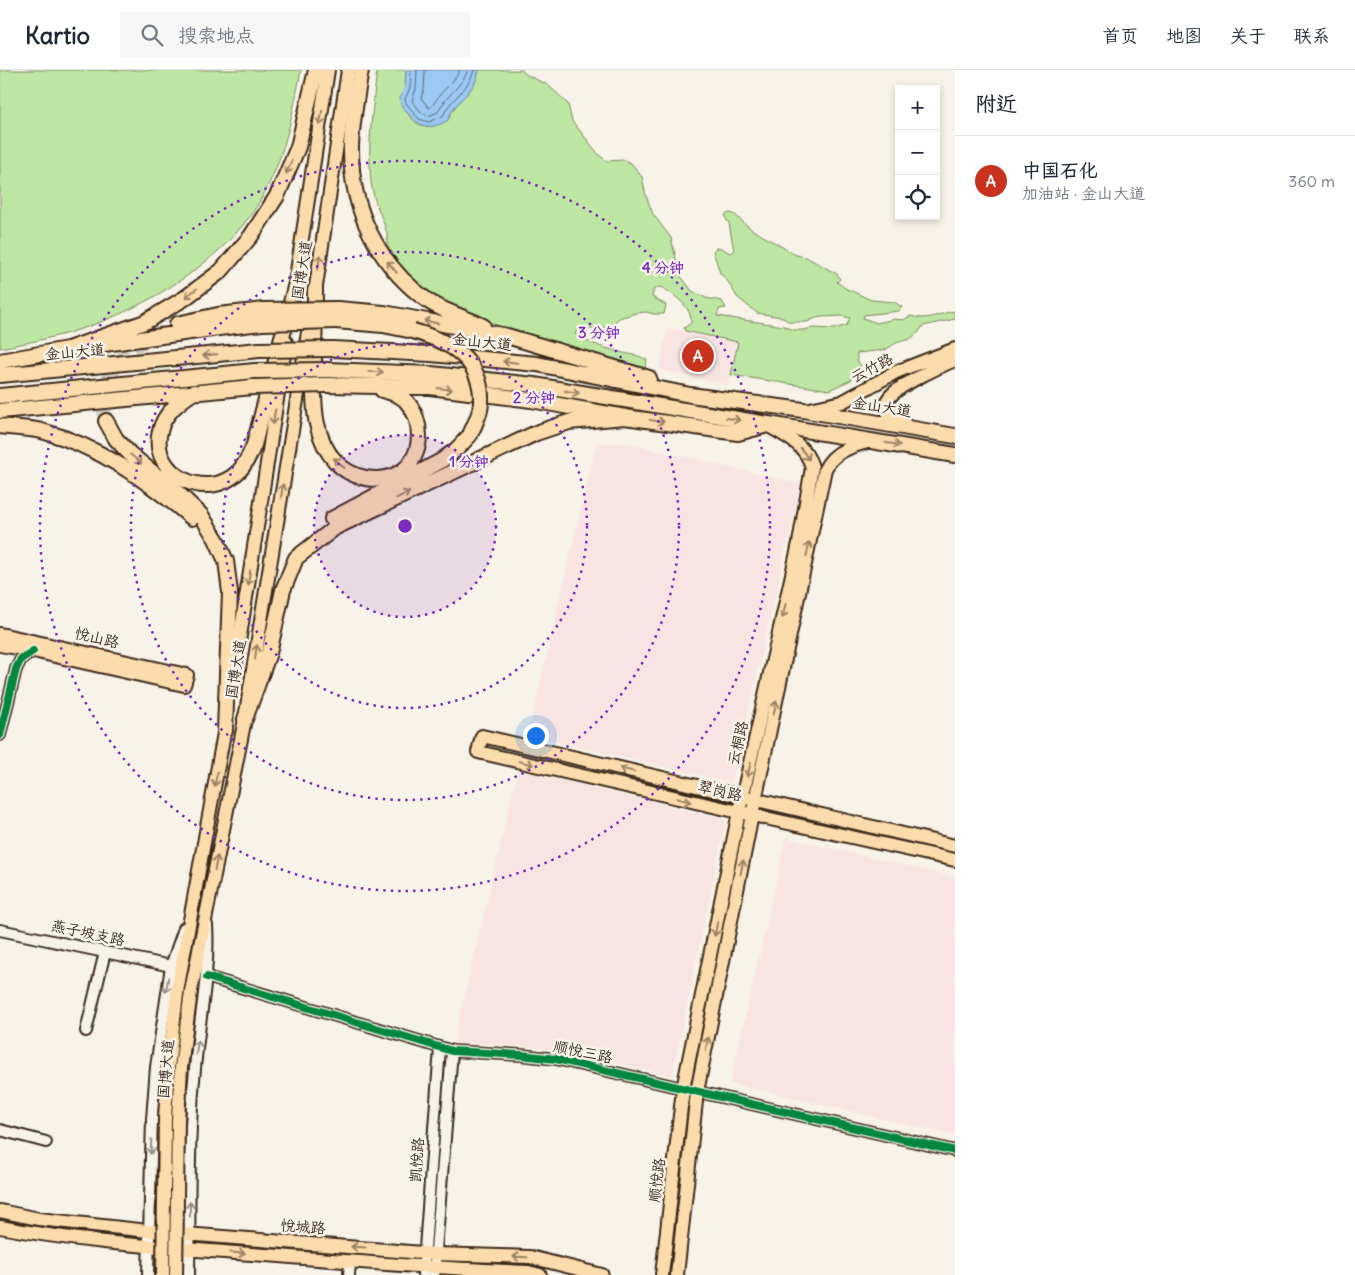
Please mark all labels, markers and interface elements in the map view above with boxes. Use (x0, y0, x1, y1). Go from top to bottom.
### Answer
search box (120, 12, 470, 57)
text: Kartio (25, 20, 90, 50)
icon: search (138, 21, 166, 49)
text: 搜索地点 (178, 23, 254, 47)
text: 首页 (1102, 24, 1138, 47)
text: 地图 (1166, 24, 1202, 47)
text: 关于 (1230, 24, 1266, 47)
text: 联系 (1294, 24, 1330, 47)
map controls (895, 85, 940, 220)
button: + (895, 85, 940, 130)
text: 附近 (975, 90, 1017, 117)
one-way arrow (315, 110, 325, 126)
button: − (895, 130, 940, 175)
text: 中国石化 (1022, 158, 1098, 182)
one-way arrow (284, 159, 294, 174)
text: A (986, 171, 996, 191)
text: 360 m (1288, 171, 1335, 191)
button: locate (895, 175, 940, 220)
text: 加油站 · 金山大道 (1022, 183, 1145, 203)
street label: 国博大道 (287, 239, 316, 301)
one-way arrow (315, 254, 325, 270)
text: 4 分钟 (642, 258, 684, 277)
one-way arrow (387, 261, 398, 274)
one-way arrow (185, 288, 198, 299)
one-way arrow (424, 316, 440, 326)
text: 3 分钟 (578, 323, 620, 342)
street label: 金山大道 (451, 329, 513, 354)
pin: A (682, 337, 714, 375)
street label: 金山大道 (44, 339, 106, 364)
street label: 云竹路 (847, 349, 896, 387)
one-way arrow (202, 350, 218, 360)
one-way arrow (502, 357, 518, 366)
one-way arrow (368, 367, 384, 376)
one-way arrow (436, 384, 452, 394)
one-way arrow (564, 387, 580, 397)
text: 2 分钟 (513, 388, 555, 407)
street label: 金山大道 (851, 392, 913, 421)
one-way arrow (269, 409, 279, 425)
one-way arrow (724, 414, 740, 424)
one-way arrow (649, 417, 665, 427)
one-way arrow (885, 440, 901, 450)
one-way arrow (800, 447, 810, 461)
text: 1 分钟 (449, 452, 489, 471)
one-way arrow (129, 453, 142, 464)
one-way arrow (332, 457, 345, 469)
one-way arrow (277, 484, 287, 500)
one-way arrow (395, 489, 410, 499)
centre of rings (396, 517, 414, 535)
one-way arrow (804, 542, 813, 558)
one-way arrow (244, 569, 254, 585)
one-way arrow (779, 603, 789, 619)
street label: 悦山路 (73, 623, 121, 652)
street label: 国博大道 (221, 638, 250, 700)
one-way arrow (251, 644, 261, 660)
one-way arrow (770, 701, 780, 717)
street label: 云桐路 (723, 719, 752, 767)
your location (523, 723, 549, 749)
one-way arrow (517, 759, 533, 768)
one-way arrow (744, 761, 753, 777)
one-way arrow (619, 765, 635, 774)
one-way arrow (210, 771, 220, 787)
street label: 翠岗路 (696, 776, 744, 805)
one-way arrow (676, 796, 692, 805)
one-way arrow (212, 855, 221, 871)
one-way arrow (737, 860, 747, 876)
street label: 燕子坡支路 (49, 915, 127, 950)
one-way arrow (710, 920, 720, 936)
one-way arrow (162, 977, 172, 993)
street label: 顺悦三路 (552, 1036, 614, 1067)
one-way arrow (702, 1036, 712, 1052)
street label: 国博大道 (153, 1038, 178, 1100)
one-way arrow (193, 1039, 203, 1055)
street label: 凯悦路 (405, 1137, 428, 1183)
one-way arrow (146, 1138, 156, 1155)
street label: 顺悦路 (644, 1156, 669, 1203)
one-way arrow (185, 1201, 195, 1218)
street label: 悦城路 (280, 1215, 326, 1238)
one-way arrow (350, 1243, 366, 1252)
one-way arrow (230, 1248, 246, 1258)
one-way arrow (513, 1252, 529, 1261)

